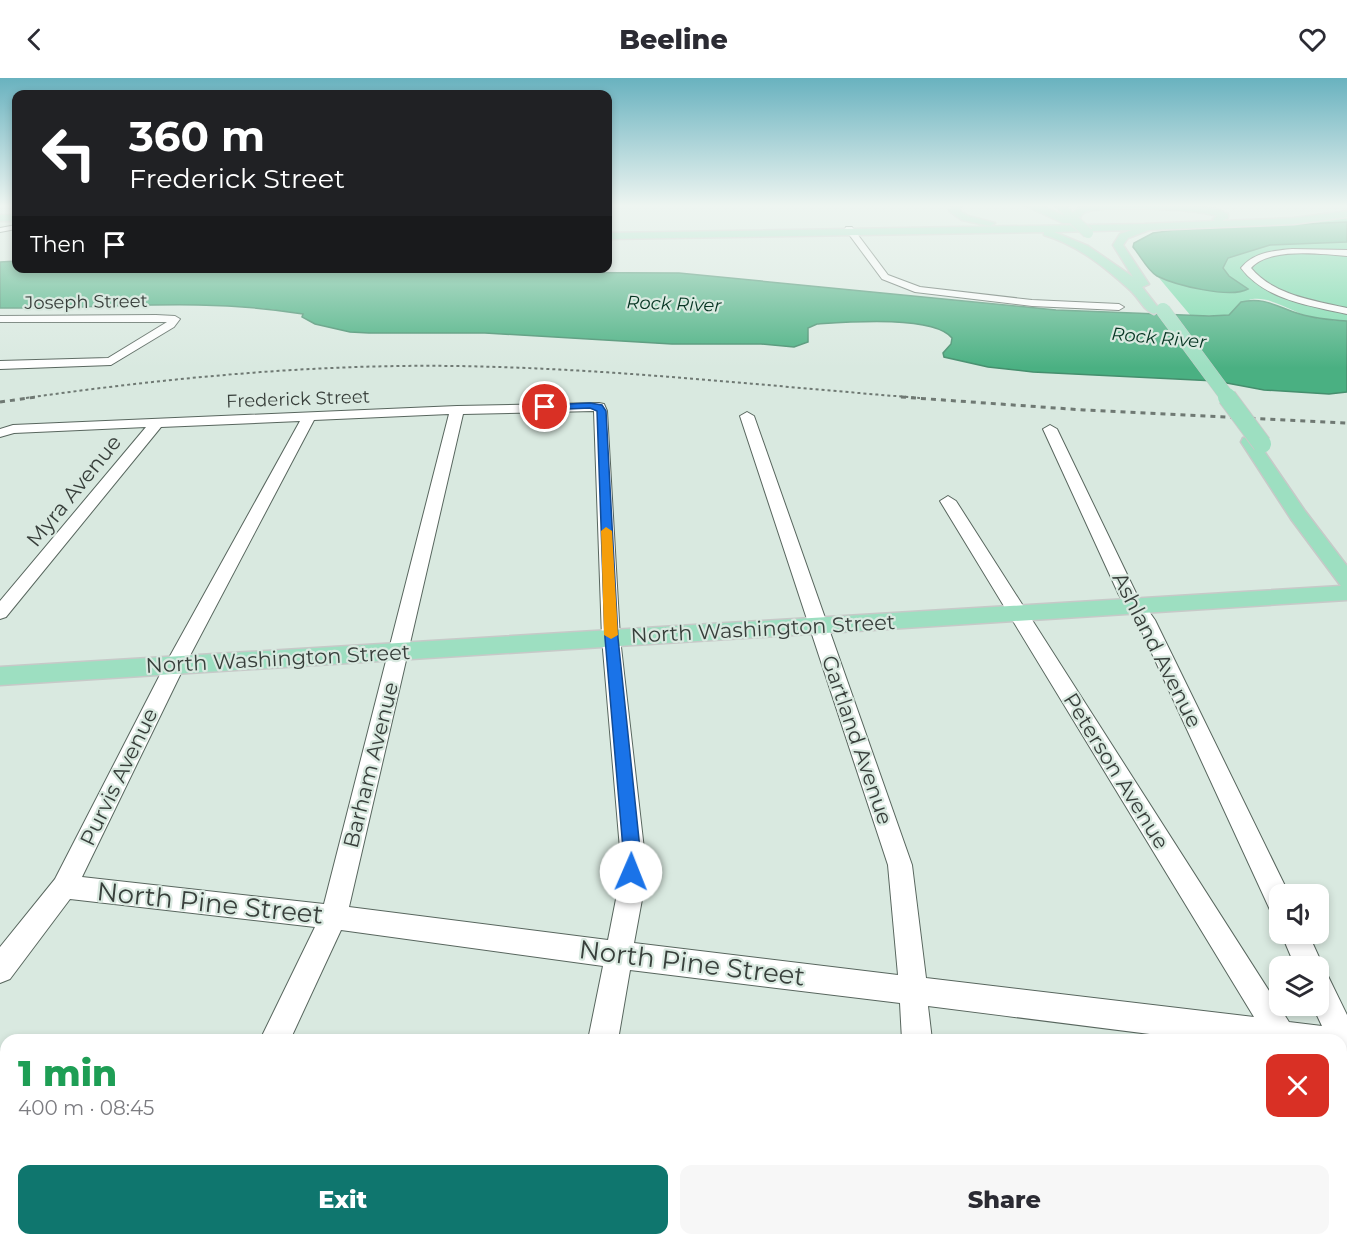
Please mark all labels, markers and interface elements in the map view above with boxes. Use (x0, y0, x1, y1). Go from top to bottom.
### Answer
icon: back (18, 23, 51, 56)
text: Beeline (619, 23, 728, 56)
icon: heart (1296, 23, 1329, 56)
text: 360 m (129, 110, 265, 162)
icon: left (30, 114, 108, 192)
text: Frederick Street (129, 162, 345, 195)
icon: arrive (98, 228, 131, 261)
text: Then (30, 231, 86, 258)
street label: Joseph Street (23, 290, 148, 314)
water label: Rock River (626, 291, 723, 317)
water label: Rock River (1111, 323, 1208, 353)
pin (519, 381, 570, 432)
street label: Frederick Street (226, 385, 370, 413)
icon: arrive (528, 390, 561, 423)
street label: Myra Avenue (21, 430, 126, 551)
street label: Ashland Avenue (1108, 568, 1207, 731)
street label: North Washington Street (630, 609, 896, 648)
street label: North Washington Street (145, 639, 411, 678)
street label: Gartland Avenue (817, 652, 898, 828)
street label: Barham Avenue (338, 679, 403, 850)
street label: Peterson Avenue (1058, 688, 1174, 853)
street label: Purvis Avenue (74, 704, 163, 850)
position arrow (599, 840, 663, 904)
street label: North Pine Street (95, 875, 325, 931)
map controls (1269, 884, 1329, 1016)
button: sound (1269, 884, 1329, 944)
street label: North Pine Street (577, 933, 807, 993)
button: layers (1269, 956, 1329, 1016)
text: 1 min (18, 1051, 117, 1095)
button: close (1266, 1054, 1329, 1117)
text: 400 m · 08:45 (18, 1096, 154, 1120)
button: Exit (18, 1165, 668, 1234)
button: Share (680, 1165, 1329, 1234)

